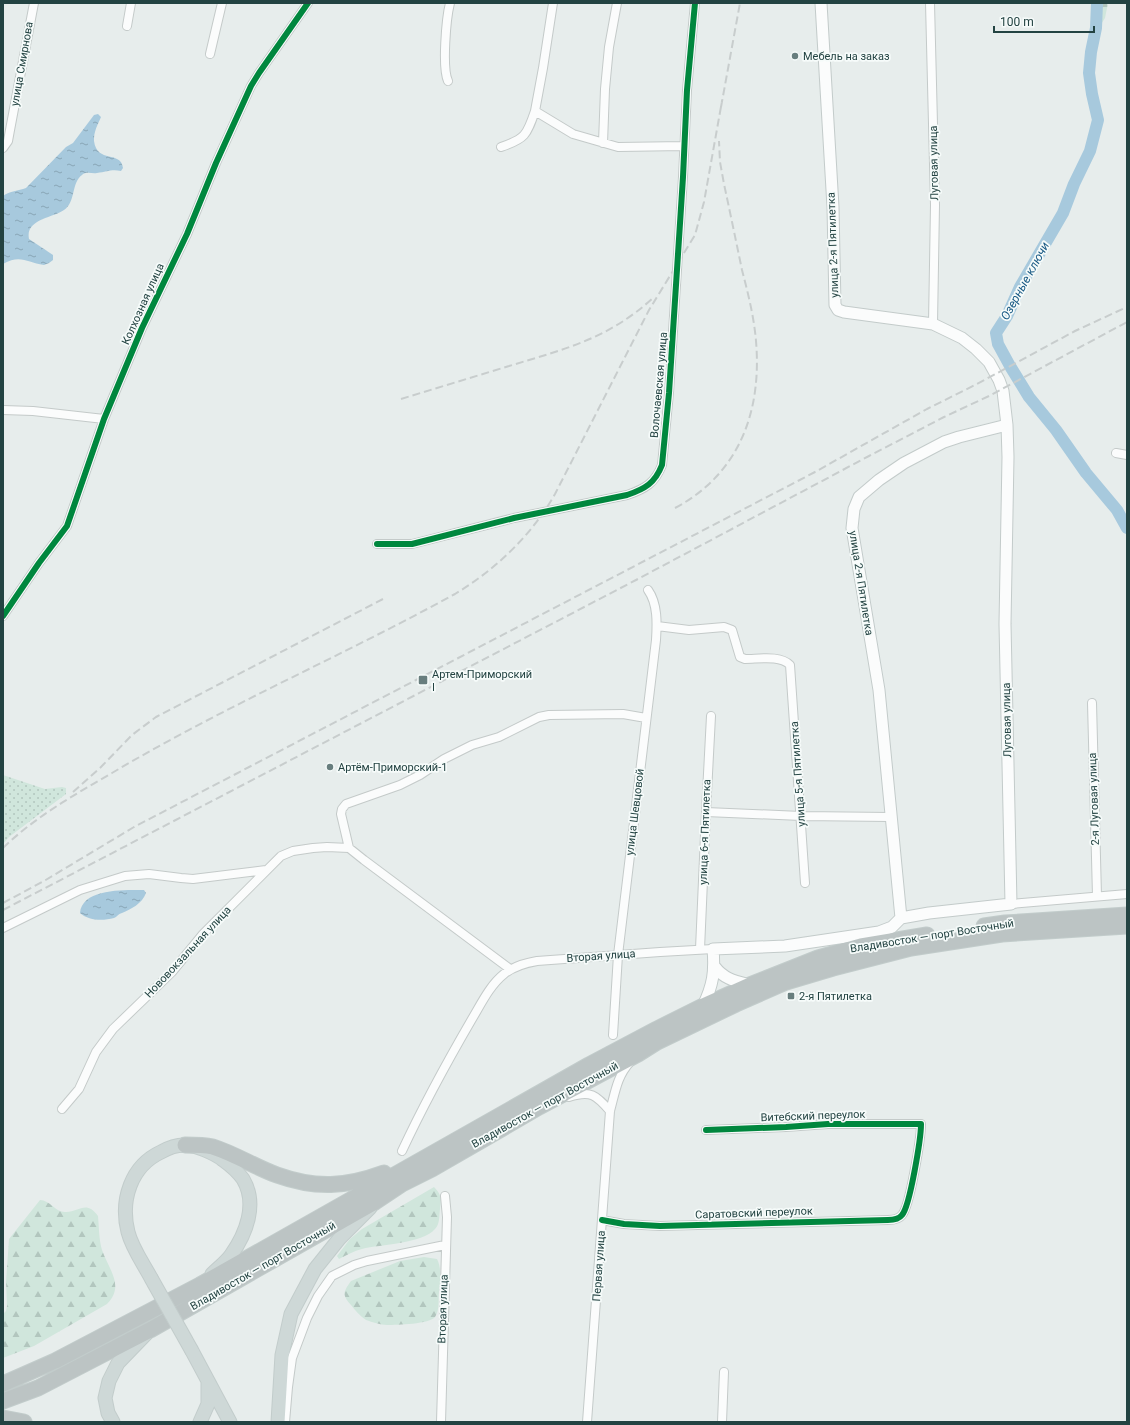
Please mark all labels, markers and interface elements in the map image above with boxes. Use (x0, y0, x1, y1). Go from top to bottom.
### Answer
scale bar (994, 8, 1094, 34)
text: 100 m (1000, 15, 1034, 29)
street label: улица Смирнова (8, 21, 36, 107)
place label: Мебель на заказ (803, 50, 890, 63)
marker: Мебель на заказ (790, 51, 800, 61)
street label: Луговая улица (927, 125, 941, 201)
street label: улица 2-я Пятилетка (825, 192, 841, 298)
water label: Озерные ключи (998, 239, 1052, 323)
street label: Колхозная улица (119, 261, 167, 347)
street label: Волочаевская улица (648, 331, 670, 439)
street label: улица 2-я Пятилетка (846, 530, 876, 636)
place label: Артем-Приморский I (432, 668, 532, 694)
marker: Артем-Приморский I (417, 674, 429, 686)
street label: Луговая улица (1000, 682, 1014, 758)
street label: улица 5-я Пятилетка (788, 721, 808, 827)
street label: 2-я Луговая улица (1086, 752, 1102, 846)
place label: Артём-Приморский-1 (338, 761, 447, 774)
marker: Артём-Приморский-1 (325, 762, 335, 772)
street label: улица Шевцовой (623, 768, 647, 856)
street label: улица 6-я Пятилетка (697, 779, 713, 885)
street label: Нововокзальная улица (142, 904, 234, 1000)
street label: Владивосток — порт Восточный (849, 917, 1015, 955)
street label: Вторая улица (566, 947, 636, 965)
place label: 2-я Пятилетка (799, 990, 872, 1003)
marker: 2-я Пятилетка (786, 991, 796, 1001)
street label: Владивосток — порт Восточный (469, 1059, 621, 1151)
street label: Витебский переулок (760, 1108, 866, 1124)
street label: Саратовский переулок (695, 1204, 813, 1222)
street label: Владивосток — порт Восточный (188, 1219, 338, 1313)
street label: Первая улица (590, 1230, 608, 1302)
street label: Вторая улица (435, 1274, 451, 1344)

